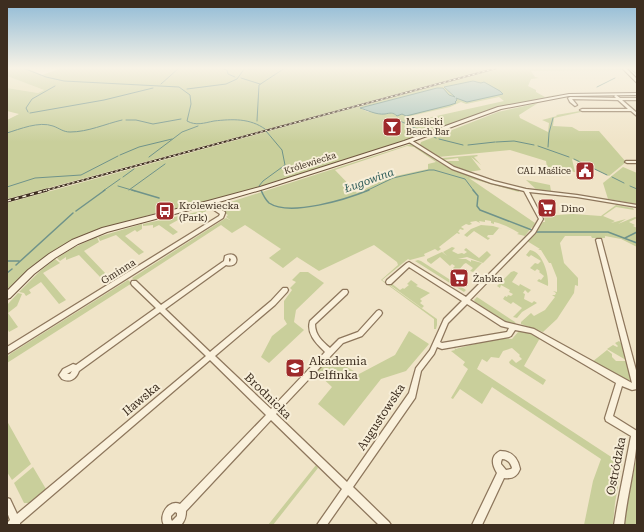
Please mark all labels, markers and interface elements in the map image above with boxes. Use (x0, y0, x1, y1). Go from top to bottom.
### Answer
bar icon: Maślicki Beach Bar (381, 116, 403, 138)
place label: Maślicki Beach Bar (406, 117, 450, 137)
street label: Królewiecka (283, 150, 337, 176)
public building icon: CAL Maślice (574, 160, 596, 182)
water label: Ługowina (342, 165, 396, 196)
place label: CAL Maślice (517, 166, 571, 176)
supermarket icon: Dino (536, 197, 558, 219)
bus stop icon: Królewiecka (Park) (154, 200, 176, 222)
place label: Królewiecka (Park) (179, 200, 239, 223)
place label: Dino (561, 203, 585, 214)
street label: Gminna (99, 256, 138, 286)
supermarket icon: Żabka (448, 267, 470, 289)
place label: Żabka (473, 273, 503, 284)
place label: Akademia Delfinka (309, 354, 367, 382)
school or university icon: Akademia Delfinka (284, 357, 306, 379)
street label: Brodnicka (242, 370, 295, 422)
street label: Iławska (120, 379, 163, 418)
street label: Augustowska (354, 381, 408, 453)
street label: Ostródzka (604, 435, 629, 496)

